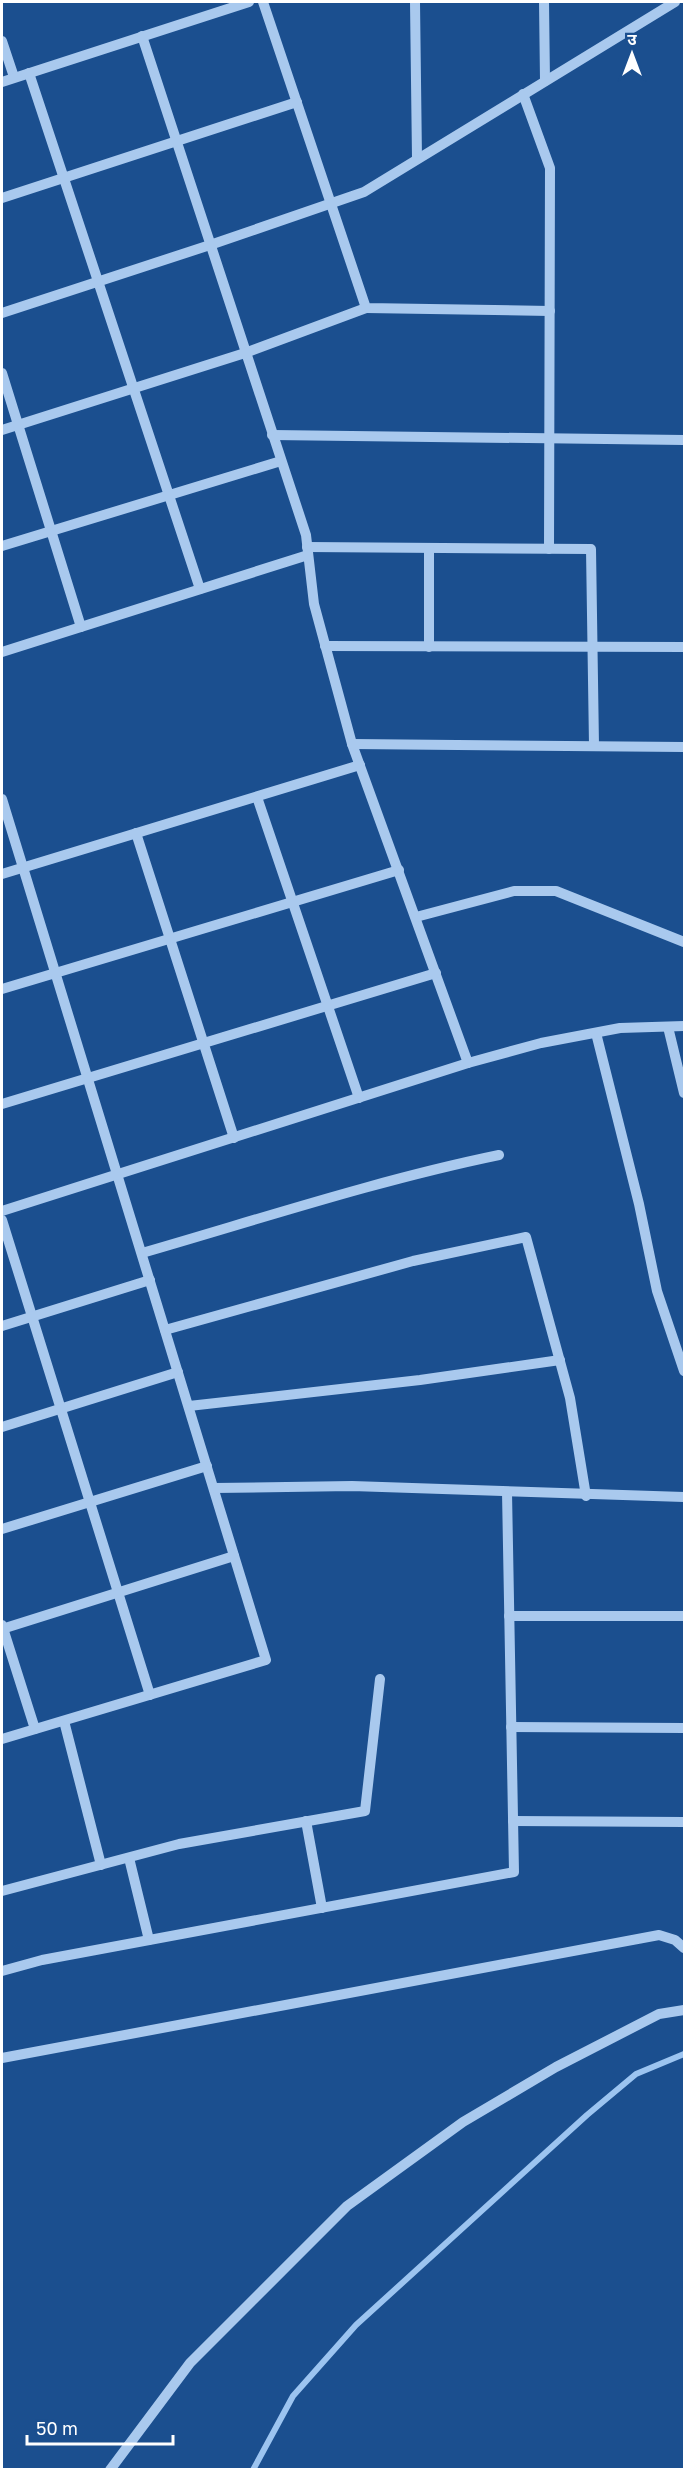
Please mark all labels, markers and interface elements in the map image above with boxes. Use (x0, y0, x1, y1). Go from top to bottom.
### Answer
north arrow (602, 24, 662, 84)
text: उ (627, 29, 637, 49)
scale bar (27, 2408, 172, 2446)
text: 50 m (36, 2417, 78, 2439)

